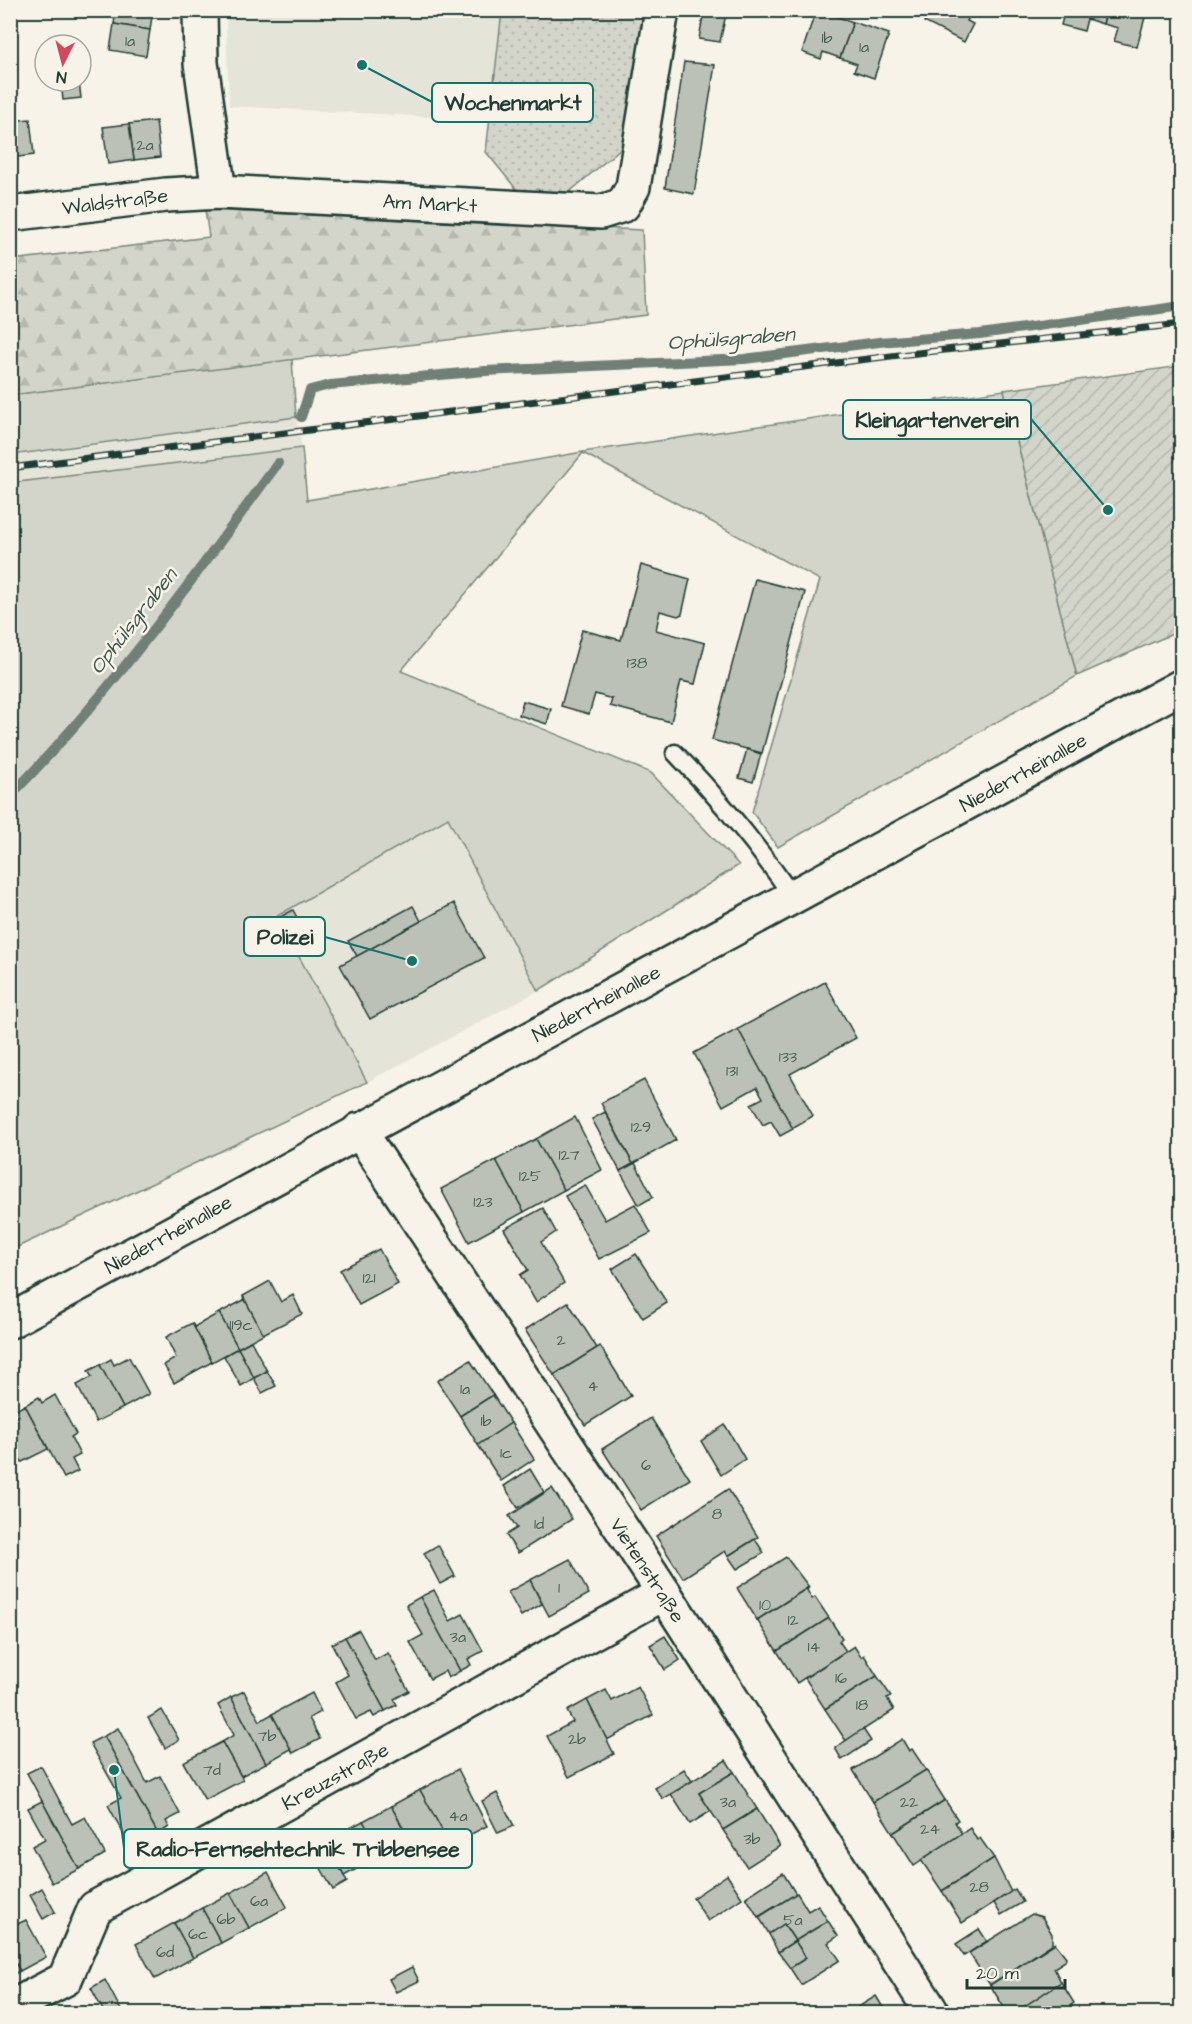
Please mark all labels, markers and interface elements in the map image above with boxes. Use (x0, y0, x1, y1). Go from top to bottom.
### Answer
house number: 1b (821, 27, 833, 49)
house number: 1a (125, 30, 135, 52)
north arrow (33, 33, 93, 93)
house number: 1a (859, 36, 869, 58)
text: N (55, 65, 68, 88)
callout: Wochenmarkt (432, 83, 593, 122)
text: Wochenmarkt (443, 89, 582, 118)
house number: 2a (136, 134, 154, 156)
street label: Waldstraße (60, 182, 170, 222)
street label: Am Markt (382, 188, 478, 220)
water label: Ophülsgraben (666, 319, 797, 358)
callout: Kleingartenverein (843, 400, 1031, 439)
text: Kleingartenverein (855, 406, 1019, 437)
water label: Ophülsgraben (83, 561, 186, 681)
house number: 138 (627, 652, 647, 674)
street label: Niederrheinallee (955, 726, 1092, 819)
callout: Polizei (244, 917, 325, 956)
text: Polizei (257, 923, 314, 952)
street label: Niederrheinallee (527, 958, 666, 1049)
house number: 133 (779, 1046, 797, 1068)
house number: 131 (726, 1060, 738, 1082)
house number: 129 (631, 1116, 651, 1138)
house number: 127 (558, 1144, 580, 1166)
house number: 125 (519, 1165, 542, 1187)
street label: Niederrheinallee (100, 1188, 237, 1281)
house number: 123 (473, 1191, 493, 1213)
house number: 121 (362, 1267, 376, 1289)
house number: 119c (229, 1314, 253, 1336)
house number: 2 (556, 1329, 566, 1351)
house number: 4 (588, 1375, 599, 1397)
house number: 1a (460, 1378, 470, 1400)
house number: 1b (480, 1410, 492, 1432)
house number: 1c (500, 1442, 512, 1464)
house number: 6 (641, 1454, 651, 1476)
house number: 8 (712, 1503, 722, 1525)
house number: 1d (534, 1513, 544, 1535)
street label: Vietenstraße (603, 1513, 692, 1628)
house number: 1 (558, 1577, 560, 1599)
house number: 10 (759, 1594, 771, 1616)
house number: 12 (787, 1609, 799, 1631)
house number: 3a (450, 1626, 466, 1648)
house number: 14 (808, 1636, 821, 1658)
house number: 16 (835, 1667, 847, 1689)
house number: 18 (856, 1694, 868, 1716)
house number: 7b (258, 1725, 276, 1747)
house number: 2b (568, 1728, 586, 1750)
street label: Kreuzstraße (277, 1736, 394, 1818)
house number: 7d (203, 1759, 221, 1781)
house number: 3a (720, 1791, 736, 1813)
house number: 22 (900, 1791, 918, 1813)
house number: 4a (448, 1805, 468, 1827)
house number: 24 (920, 1818, 940, 1840)
house number: 3b (743, 1828, 761, 1850)
callout: Radio-Fernsehtechnik Tribbensee (124, 1829, 472, 1868)
text: Radio-Fernsehtechnik Tribbensee (136, 1835, 460, 1864)
house number: 28 (969, 1876, 989, 1898)
house number: 6a (250, 1890, 268, 1912)
house number: 6b (216, 1908, 236, 1930)
house number: 5a (783, 1909, 803, 1931)
house number: 6c (188, 1923, 208, 1945)
house number: 6d (156, 1941, 174, 1963)
scale bar (967, 1952, 1064, 1990)
text: 20 m (976, 1961, 1019, 1986)

